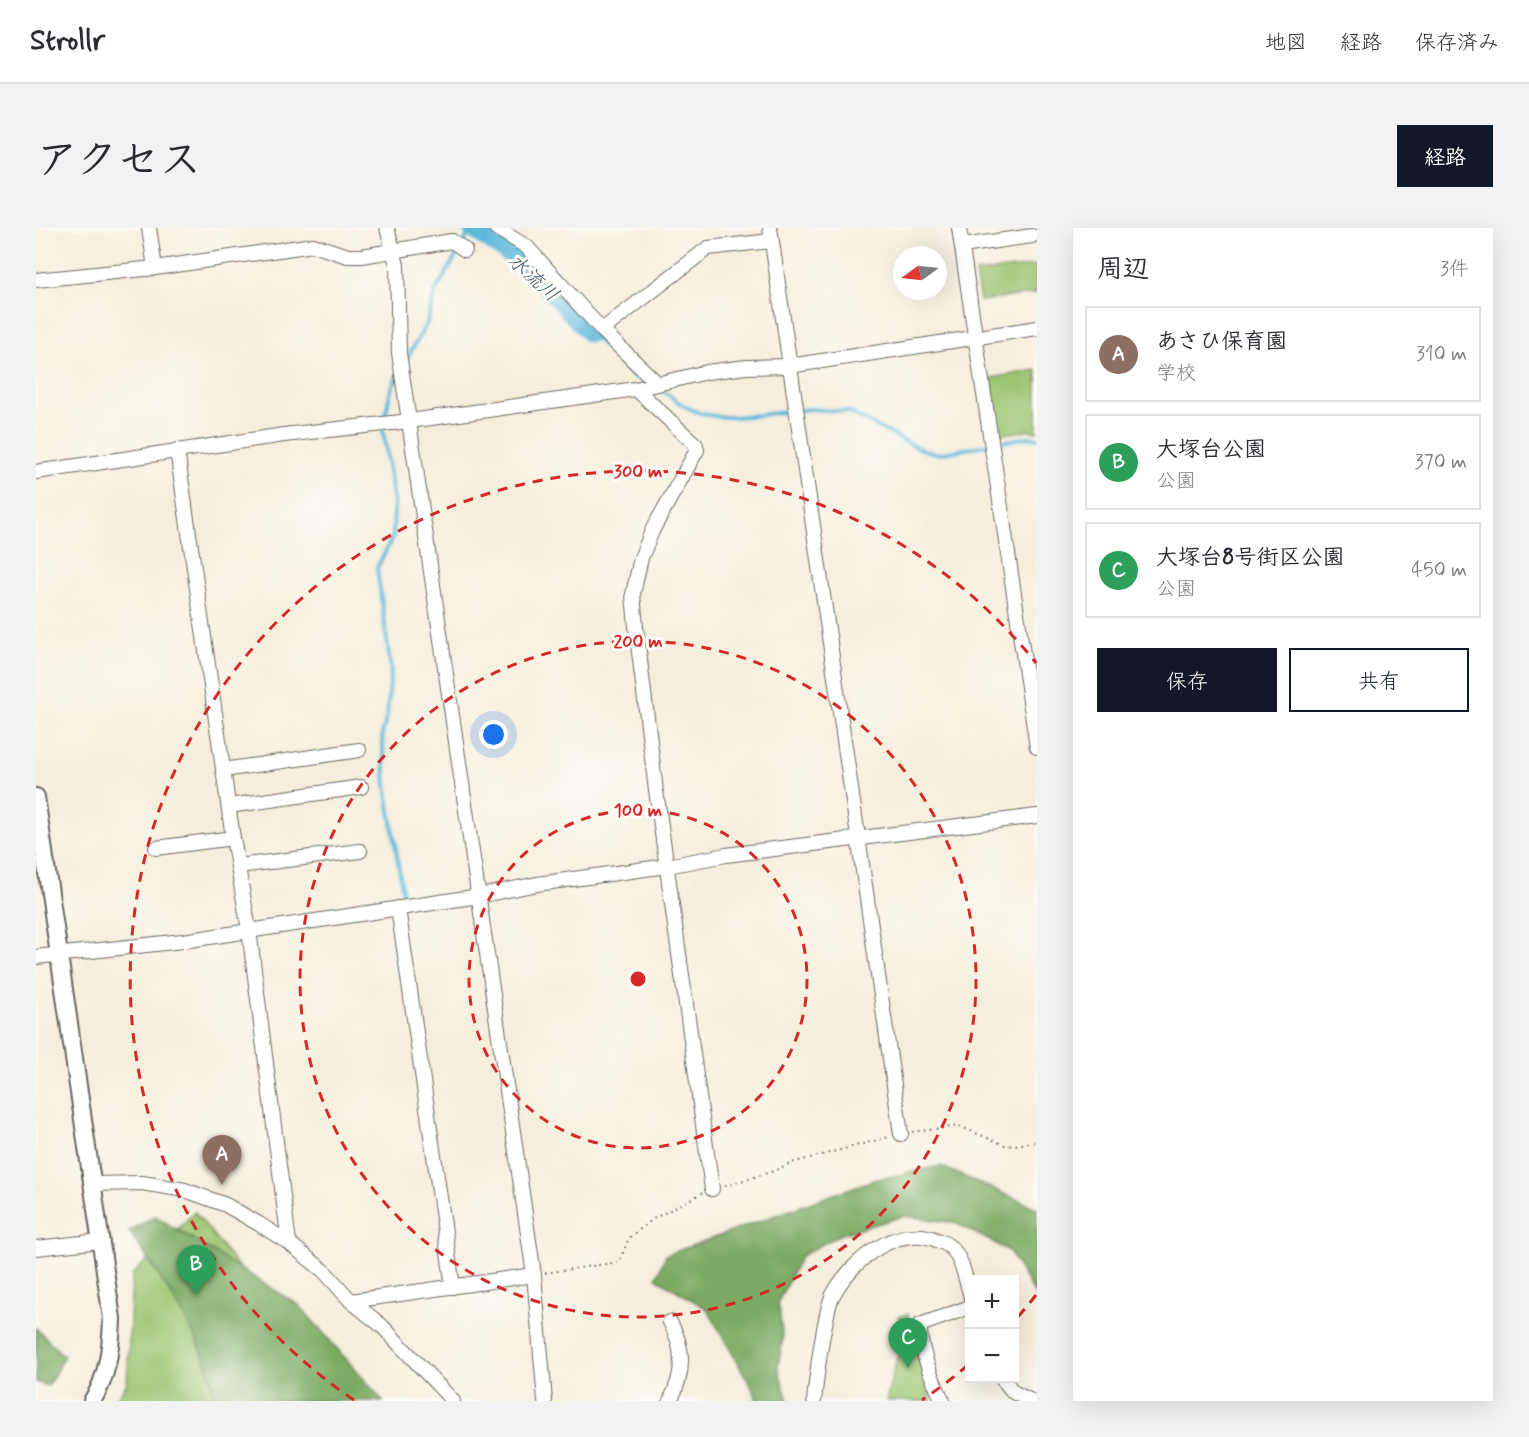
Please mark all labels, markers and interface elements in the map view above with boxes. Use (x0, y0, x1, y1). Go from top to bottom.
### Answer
text: Strollr (30, 23, 105, 60)
text: 地図 (1265, 29, 1307, 57)
text: 経路 (1340, 29, 1382, 57)
text: 保存済み (1415, 29, 1499, 57)
button: 経路 (1397, 125, 1493, 187)
text: アクセス (36, 134, 201, 189)
north arrow (893, 246, 947, 300)
water label: 水流川 (502, 248, 564, 308)
text: 周辺 (1097, 253, 1149, 287)
text: 3件 (1440, 256, 1469, 283)
text: あさひ保育園 (1156, 328, 1287, 356)
text: A (1112, 341, 1125, 368)
text: 310 m (1416, 341, 1467, 368)
text: 学校 (1156, 360, 1196, 387)
text: 大塚台公園 (1156, 436, 1266, 464)
text: B (1112, 449, 1125, 476)
text: 370 m (1415, 449, 1467, 476)
text: 300 m (614, 460, 662, 484)
text: 公園 (1156, 468, 1196, 495)
text: 大塚台8号街区公園 (1156, 544, 1344, 572)
text: C (1111, 557, 1126, 584)
text: 450 m (1411, 557, 1467, 584)
text: 公園 (1156, 576, 1196, 603)
text: 200 m (613, 630, 663, 654)
button: 保存 (1097, 648, 1277, 712)
button: 共有 (1289, 648, 1469, 712)
your location (479, 720, 508, 749)
text: 100 m (614, 799, 662, 823)
centre of rings (628, 969, 648, 989)
pin: A (202, 1136, 242, 1185)
pin: B (176, 1246, 216, 1295)
map controls (965, 1275, 1019, 1383)
button: + (965, 1275, 1019, 1329)
pin: C (888, 1318, 928, 1368)
button: − (965, 1329, 1019, 1383)

